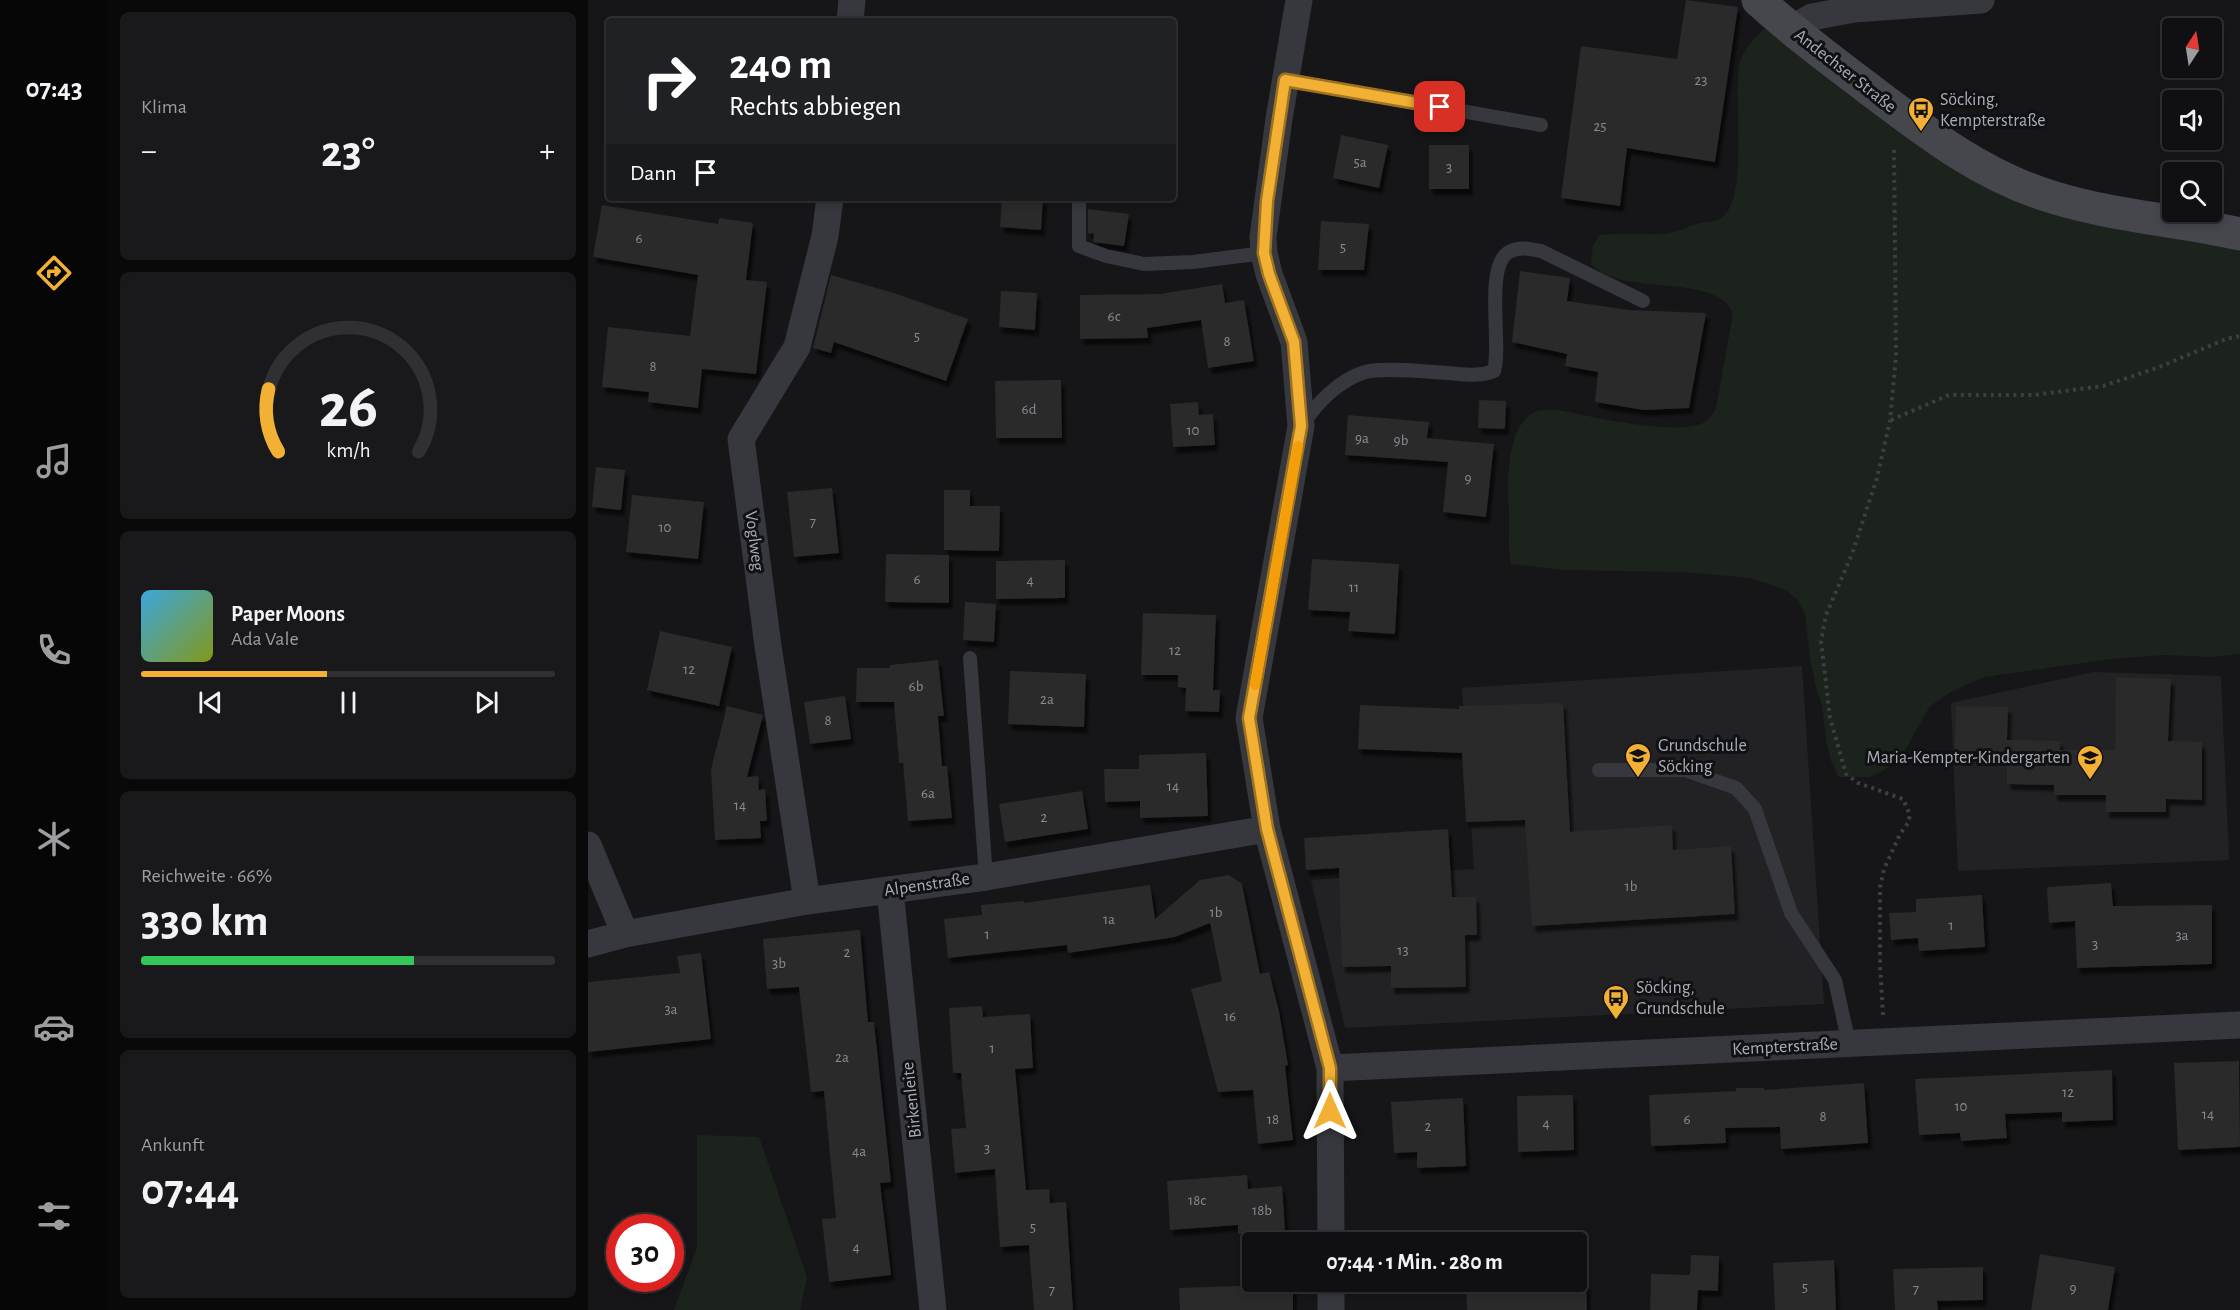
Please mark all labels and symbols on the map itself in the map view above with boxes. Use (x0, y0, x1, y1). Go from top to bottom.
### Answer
north arrow (2162, 18, 2222, 78)
street label: Andechser Straße (1791, 26, 1899, 116)
house number: 23 (1694, 73, 1708, 88)
pin (1414, 81, 1465, 132)
place label: Söcking, Kempterstraße (1940, 91, 2046, 130)
bus stop icon: Söcking, Kempterstraße (1906, 95, 1936, 133)
house number: 25 (1593, 119, 1607, 134)
house number: 5a (1353, 155, 1367, 170)
house number: 3 (1446, 160, 1452, 175)
house number: 6 (635, 231, 643, 246)
house number: 5 (1340, 240, 1346, 255)
house number: 6c (1108, 309, 1121, 324)
house number: 5 (914, 329, 920, 344)
house number: 8 (1223, 334, 1231, 349)
house number: 8 (649, 359, 657, 374)
house number: 6d (1022, 402, 1037, 417)
house number: 10 (1186, 423, 1200, 438)
house number: 9a (1355, 431, 1369, 446)
house number: 9b (1394, 433, 1409, 448)
house number: 9 (1464, 471, 1472, 486)
street label: Voglweg (741, 510, 767, 572)
house number: 7 (810, 515, 816, 530)
house number: 10 (658, 520, 672, 535)
house number: 6 (913, 572, 921, 587)
house number: 4 (1026, 573, 1034, 588)
house number: 11 (1349, 580, 1359, 595)
house number: 12 (1169, 643, 1181, 658)
house number: 12 (683, 662, 695, 677)
house number: 6b (909, 679, 924, 694)
house number: 2a (1040, 692, 1054, 707)
house number: 8 (824, 713, 832, 728)
place label: Grundschule Söcking (1658, 737, 1747, 776)
school or university icon: Grundschule Söcking (1623, 741, 1653, 779)
school or university icon: Maria-Kempter-Kindergarten (2075, 743, 2105, 781)
place label: Maria-Kempter-Kindergarten (1867, 749, 2070, 767)
house number: 14 (1167, 779, 1179, 794)
house number: 6a (921, 786, 935, 801)
house number: 14 (734, 798, 746, 813)
house number: 2 (1041, 810, 1048, 825)
street label: Alpenstraße (883, 870, 971, 900)
house number: 1b (1625, 879, 1638, 894)
house number: 1b (1210, 905, 1223, 920)
house number: 1a (1103, 912, 1115, 927)
house number: 1 (1948, 918, 1954, 933)
house number: 1 (984, 927, 990, 942)
house number: 3a (2175, 928, 2189, 943)
house number: 3 (2092, 937, 2098, 952)
house number: 13 (1397, 943, 1409, 958)
house number: 2 (844, 945, 851, 960)
house number: 3b (772, 956, 786, 971)
place label: Söcking, Grundschule (1636, 979, 1725, 1018)
bus stop icon: Söcking, Grundschule (1601, 983, 1631, 1021)
house number: 3a (664, 1002, 678, 1017)
house number: 16 (1224, 1009, 1236, 1024)
street label: Kempterstraße (1732, 1035, 1838, 1059)
house number: 1 (989, 1041, 995, 1056)
house number: 2a (835, 1050, 849, 1065)
street label: Birkenleite (899, 1061, 925, 1139)
position arrow (1298, 1079, 1362, 1143)
house number: 12 (2062, 1085, 2074, 1100)
house number: 10 (1954, 1099, 1968, 1114)
house number: 14 (2202, 1107, 2214, 1122)
house number: 8 (1819, 1109, 1827, 1124)
house number: 18 (1267, 1112, 1279, 1127)
house number: 6 (1683, 1112, 1691, 1127)
house number: 4 (1542, 1116, 1550, 1131)
house number: 2 (1425, 1119, 1432, 1134)
house number: 3 (984, 1141, 990, 1156)
house number: 4a (852, 1144, 866, 1159)
house number: 18c (1188, 1193, 1206, 1208)
house number: 18b (1252, 1203, 1272, 1218)
speed limit sign: 30 (606, 1214, 684, 1292)
house number: 5 (1030, 1220, 1036, 1235)
house number: 4 (852, 1240, 860, 1255)
house number: 5 (1802, 1280, 1808, 1295)
house number: 9 (2069, 1281, 2077, 1296)
house number: 7 (1913, 1282, 1919, 1297)
house number: 7 (1049, 1283, 1055, 1298)

